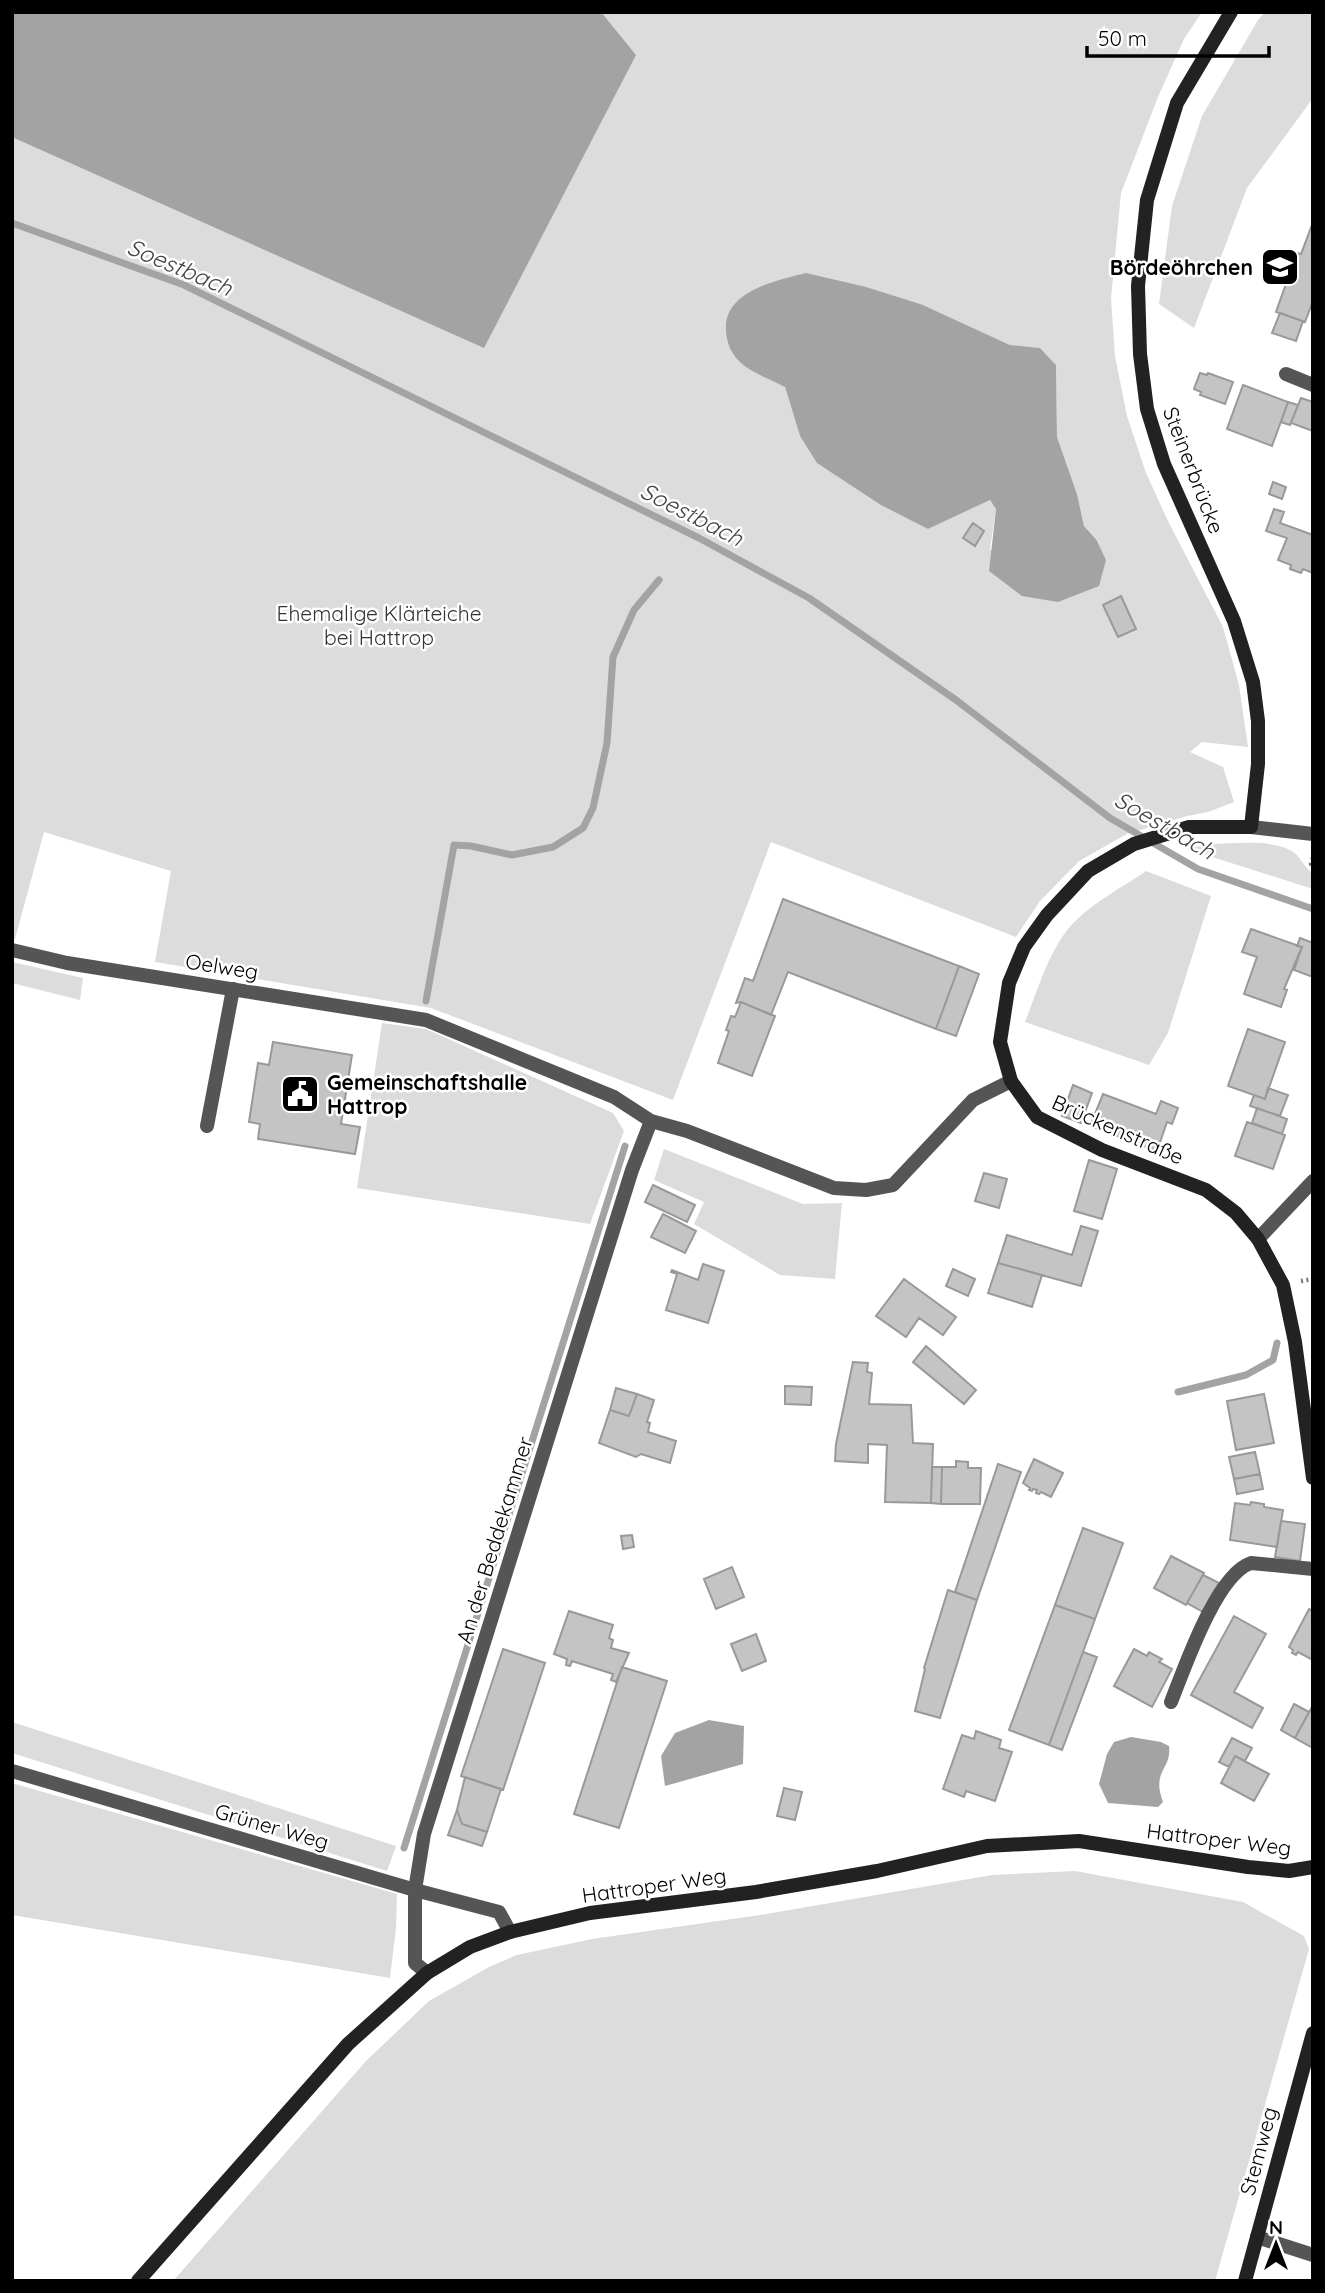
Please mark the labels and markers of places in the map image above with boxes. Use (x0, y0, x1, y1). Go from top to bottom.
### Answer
school or university icon: Bördeöhrchen (1259, 246, 1301, 288)
place label: Bördeöhrchen (1110, 254, 1253, 280)
place label: Gemeinschaftshalle Hattrop (327, 1069, 527, 1119)
public building icon: Gemeinschaftshalle Hattrop (279, 1073, 321, 1115)

